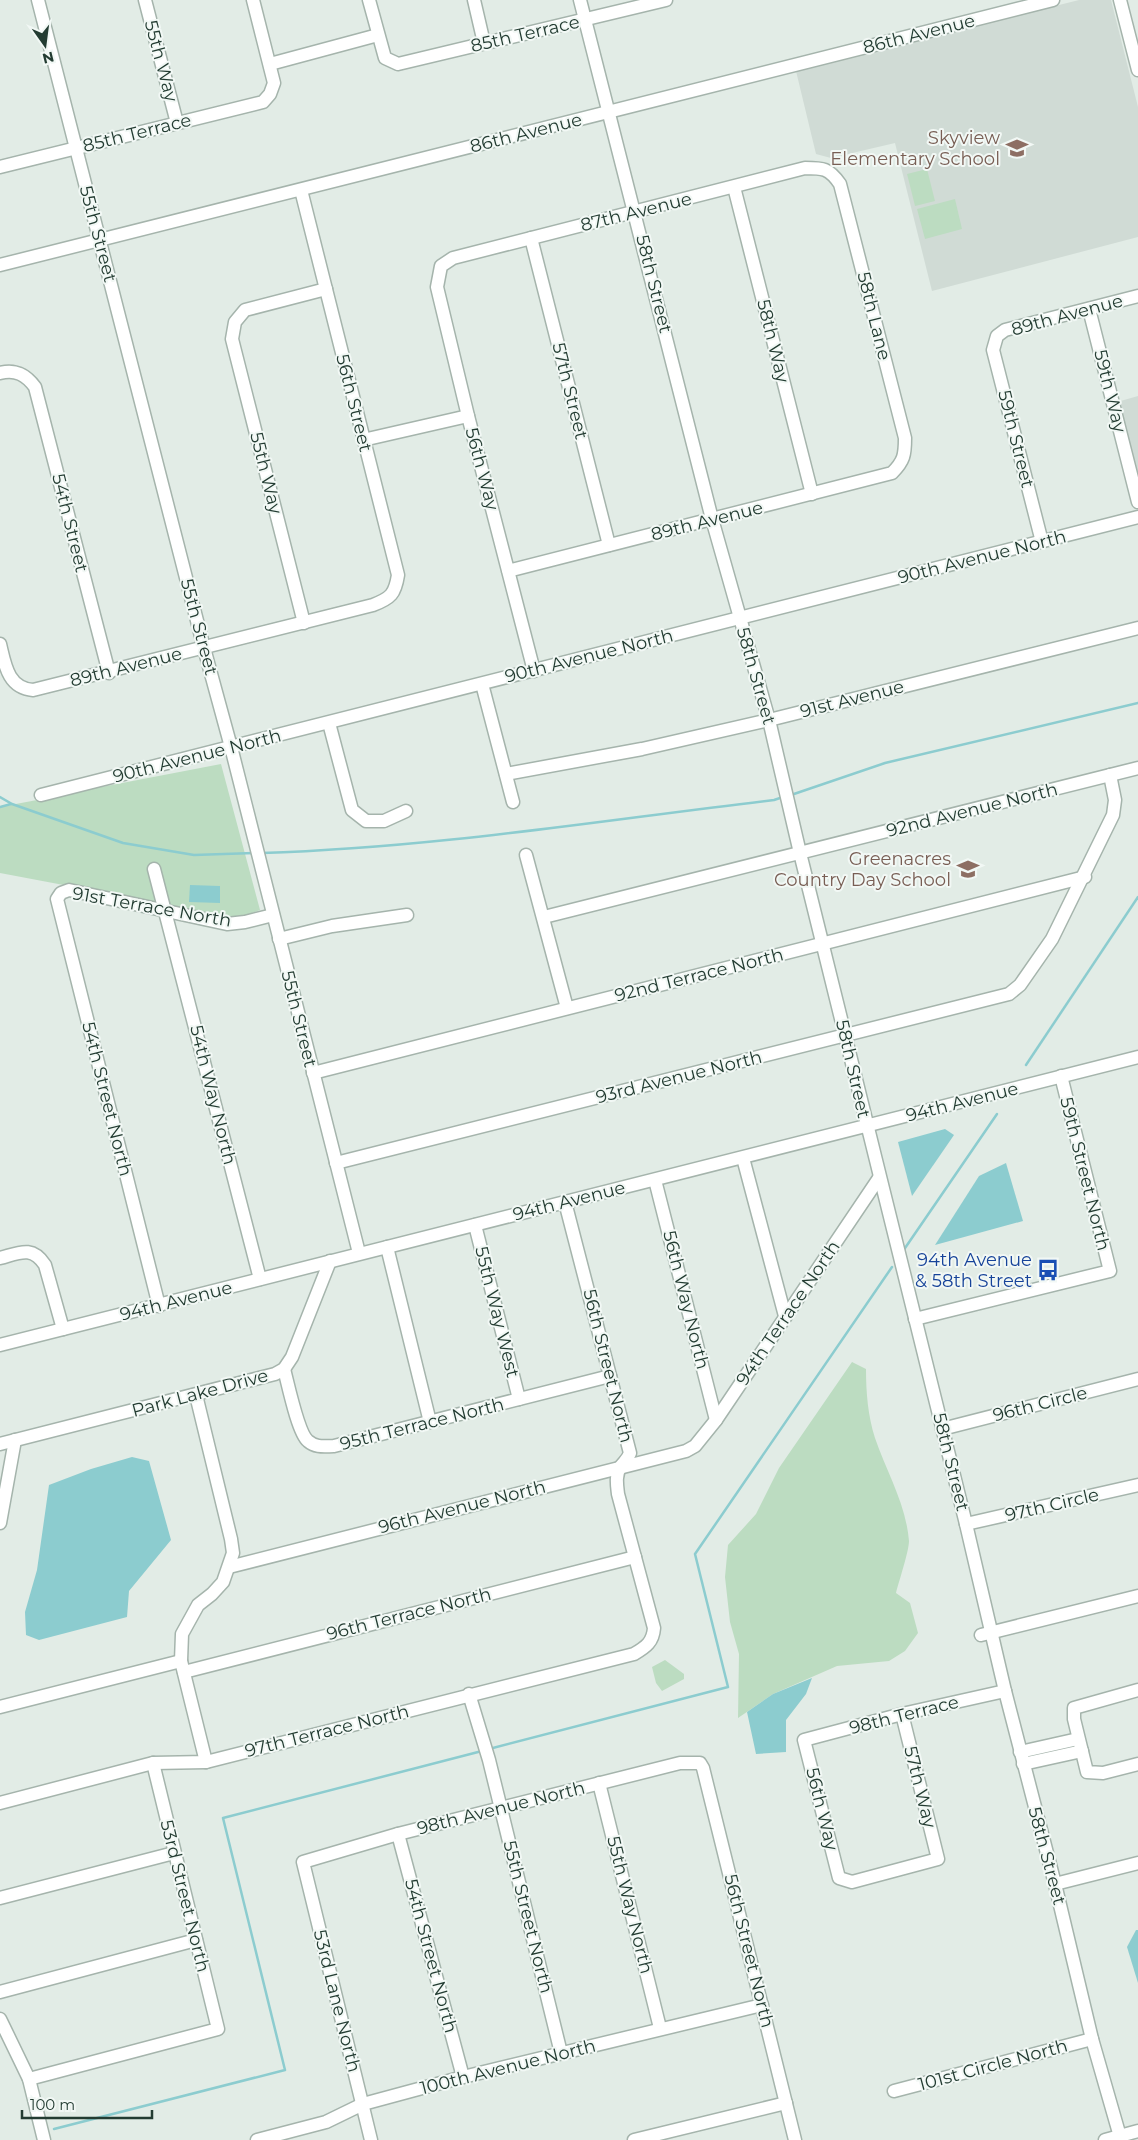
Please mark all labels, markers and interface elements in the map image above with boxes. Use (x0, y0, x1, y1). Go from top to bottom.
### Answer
street label: 86th Avenue (861, 9, 977, 59)
street label: 85th Terrace (468, 11, 582, 57)
street label: 55th Way (140, 18, 182, 104)
north arrow (20, 20, 70, 70)
text: N (40, 48, 56, 68)
street label: 86th Avenue (468, 108, 584, 158)
street label: 85th Terrace (80, 109, 194, 157)
place label: Skyview Elementary School (830, 127, 1000, 170)
school or university icon: Skyview Elementary School (1004, 135, 1030, 161)
street label: 55th Street (75, 183, 121, 285)
street label: 87th Avenue (578, 188, 694, 236)
street label: 58th Street (631, 233, 677, 335)
street label: 58th Lane (852, 270, 896, 363)
street label: 89th Avenue (1009, 289, 1125, 340)
street label: 58th Way (752, 297, 794, 385)
street label: 57th Street (547, 340, 593, 442)
street label: 59th Way (1089, 347, 1131, 435)
street label: 56th Street (331, 352, 377, 454)
street label: 59th Street (993, 388, 1039, 490)
street label: 56th Way (460, 425, 504, 513)
street label: 55th Way (245, 430, 287, 516)
street label: 54th Street (47, 471, 93, 575)
street label: 89th Avenue (649, 496, 765, 546)
street label: 90th Avenue North (896, 525, 1068, 589)
street label: 55th Street (176, 576, 222, 678)
street label: 90th Avenue North (503, 624, 675, 688)
street label: 58th Street (732, 625, 780, 727)
street label: 89th Avenue (68, 642, 184, 692)
street label: 91st Avenue (798, 675, 906, 723)
street label: 90th Avenue North (111, 724, 283, 788)
street label: 92nd Avenue North (884, 778, 1060, 842)
place label: Greenacres Country Day School (774, 848, 951, 891)
school or university icon: Greenacres Country Day School (955, 856, 981, 882)
street label: 91st Terrace North (71, 882, 233, 932)
street label: 92nd Terrace North (612, 943, 786, 1007)
street label: 55th Street (276, 968, 322, 1070)
street label: 58th Street (831, 1018, 875, 1120)
street label: 54th Street North (77, 1020, 137, 1178)
street label: 54th Way North (185, 1023, 241, 1167)
street label: 93rd Avenue North (594, 1046, 764, 1108)
street label: 94th Avenue (904, 1077, 1021, 1127)
street label: 59th Street North (1055, 1095, 1115, 1253)
street label: 94th Avenue (511, 1176, 628, 1226)
street label: 56th Way North (658, 1228, 714, 1372)
street label: 94th Terrace North (731, 1236, 845, 1390)
street label: 55th Way West (470, 1244, 524, 1380)
place label: 94th Avenue & 58th Street (915, 1249, 1032, 1292)
bus stop icon: 94th Avenue & 58th Street (1035, 1257, 1061, 1283)
street label: 94th Avenue (118, 1276, 235, 1326)
street label: 56th Street North (578, 1287, 638, 1445)
street label: Park Lake Drive (129, 1364, 271, 1422)
street label: 96th Circle (991, 1382, 1090, 1426)
street label: 95th Terrace North (338, 1393, 506, 1455)
street label: 58th Street (928, 1411, 974, 1513)
street label: 96th Avenue North (376, 1476, 548, 1538)
street label: 97th Circle (1003, 1483, 1101, 1526)
street label: 96th Terrace North (324, 1583, 494, 1645)
street label: 98th Terrace (847, 1691, 961, 1739)
street label: 97th Terrace North (243, 1700, 411, 1762)
street label: 57th Way (899, 1744, 941, 1830)
street label: 56th Way (801, 1765, 843, 1853)
street label: 98th Avenue North (415, 1777, 587, 1839)
street label: 58th Street (1023, 1805, 1071, 1907)
street label: 53rd Street North (155, 1818, 215, 1974)
street label: 55th Way North (602, 1834, 658, 1976)
street label: 55th Street North (498, 1838, 558, 1996)
street label: 56th Street North (719, 1872, 779, 2030)
street label: 54th Street North (400, 1877, 462, 2035)
street label: 53rd Lane North (309, 1927, 365, 2075)
street label: 101st Circle North (916, 2034, 1070, 2096)
street label: 100th Avenue North (418, 2035, 598, 2099)
scale bar (22, 2088, 152, 2120)
text: 100 m (30, 2095, 75, 2114)

